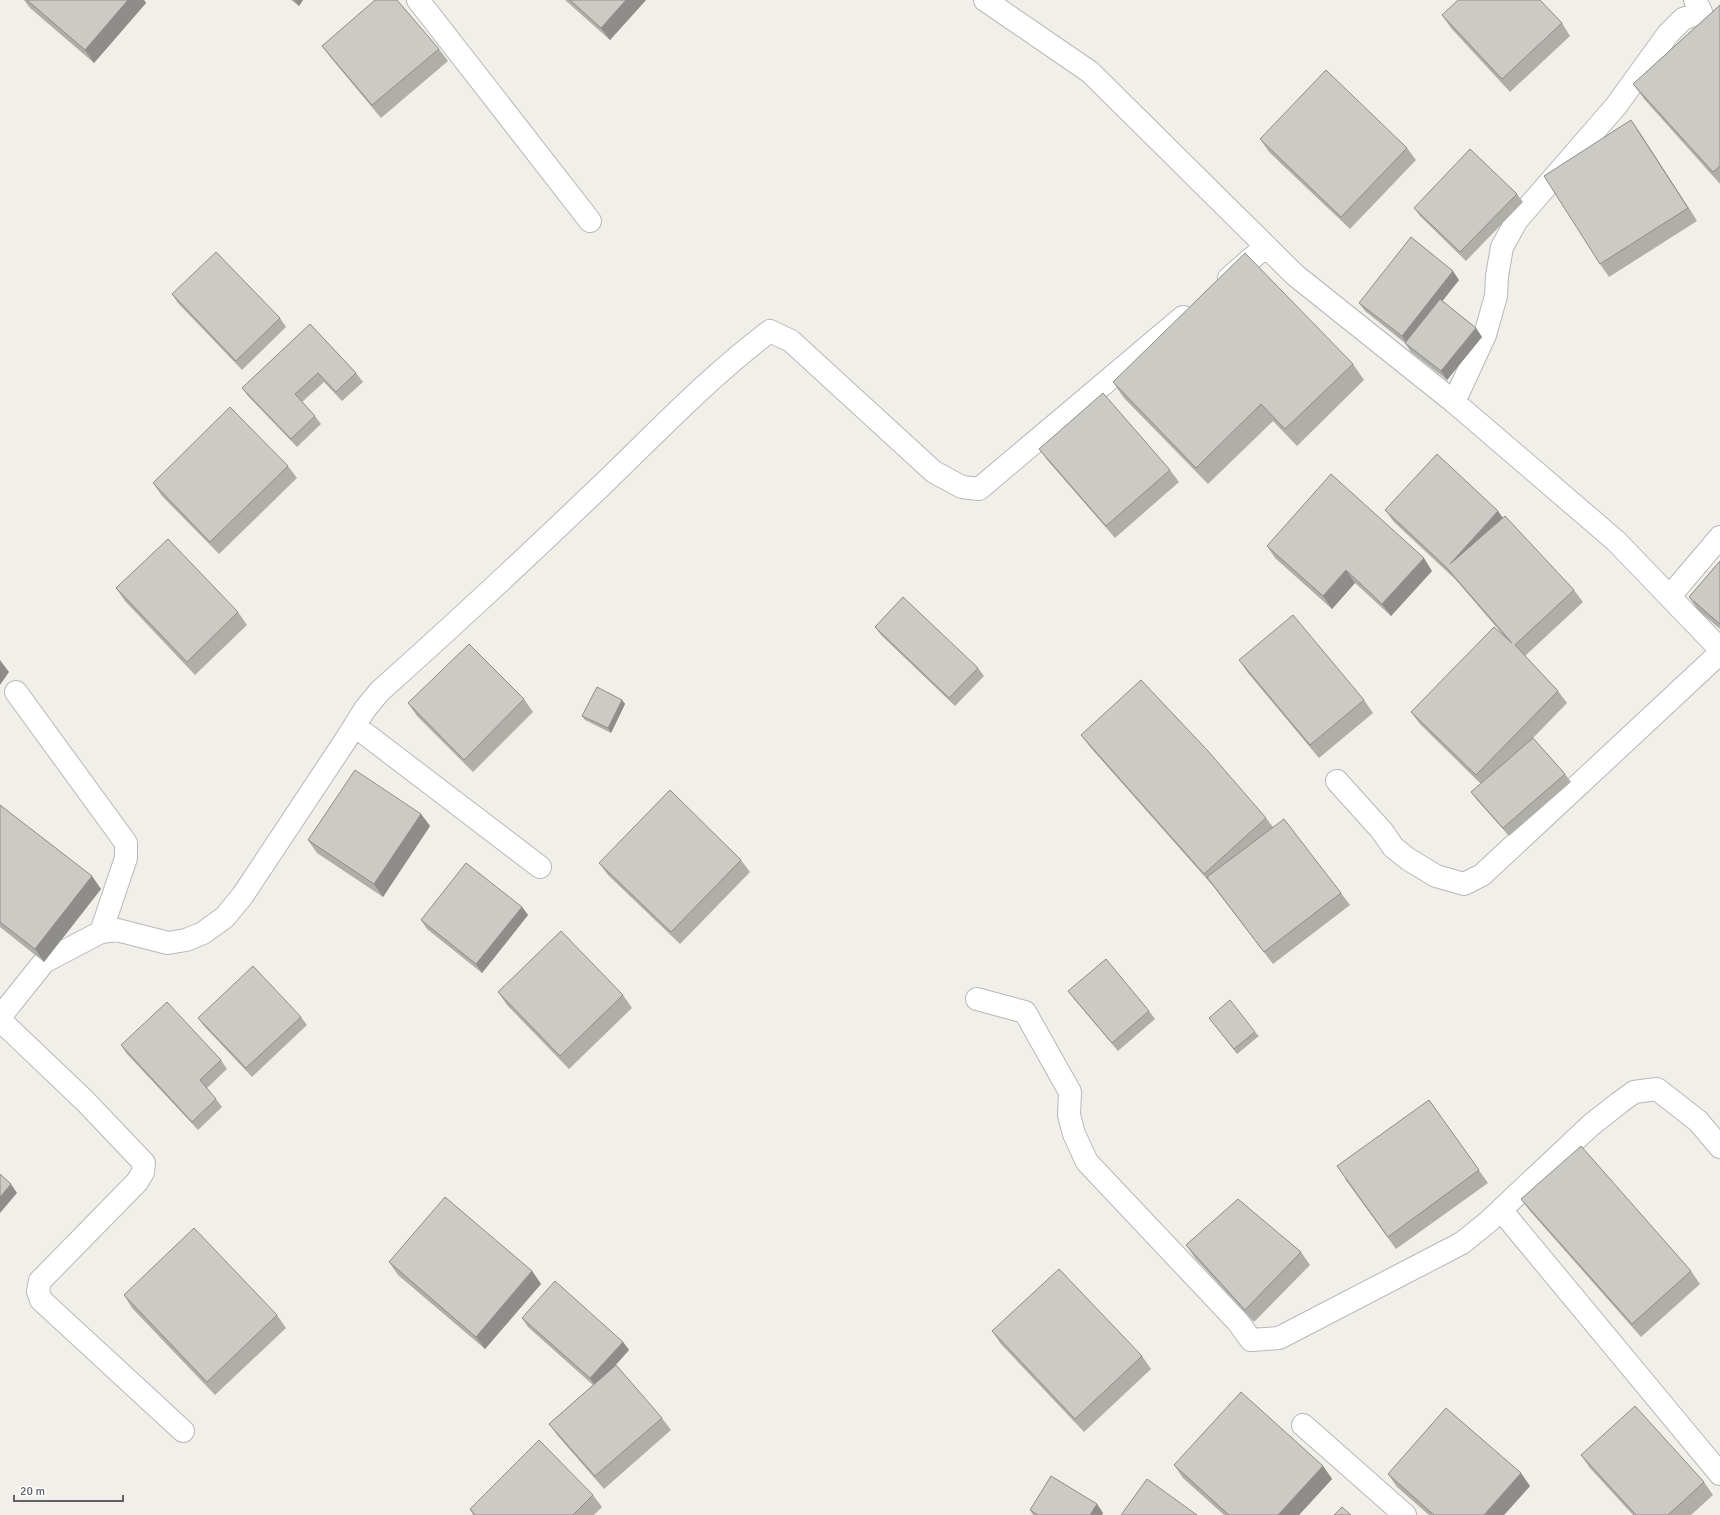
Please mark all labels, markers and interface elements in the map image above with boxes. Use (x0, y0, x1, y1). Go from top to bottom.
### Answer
scale bar (14, 1477, 123, 1503)
text: 20 m (20, 1484, 45, 1499)

